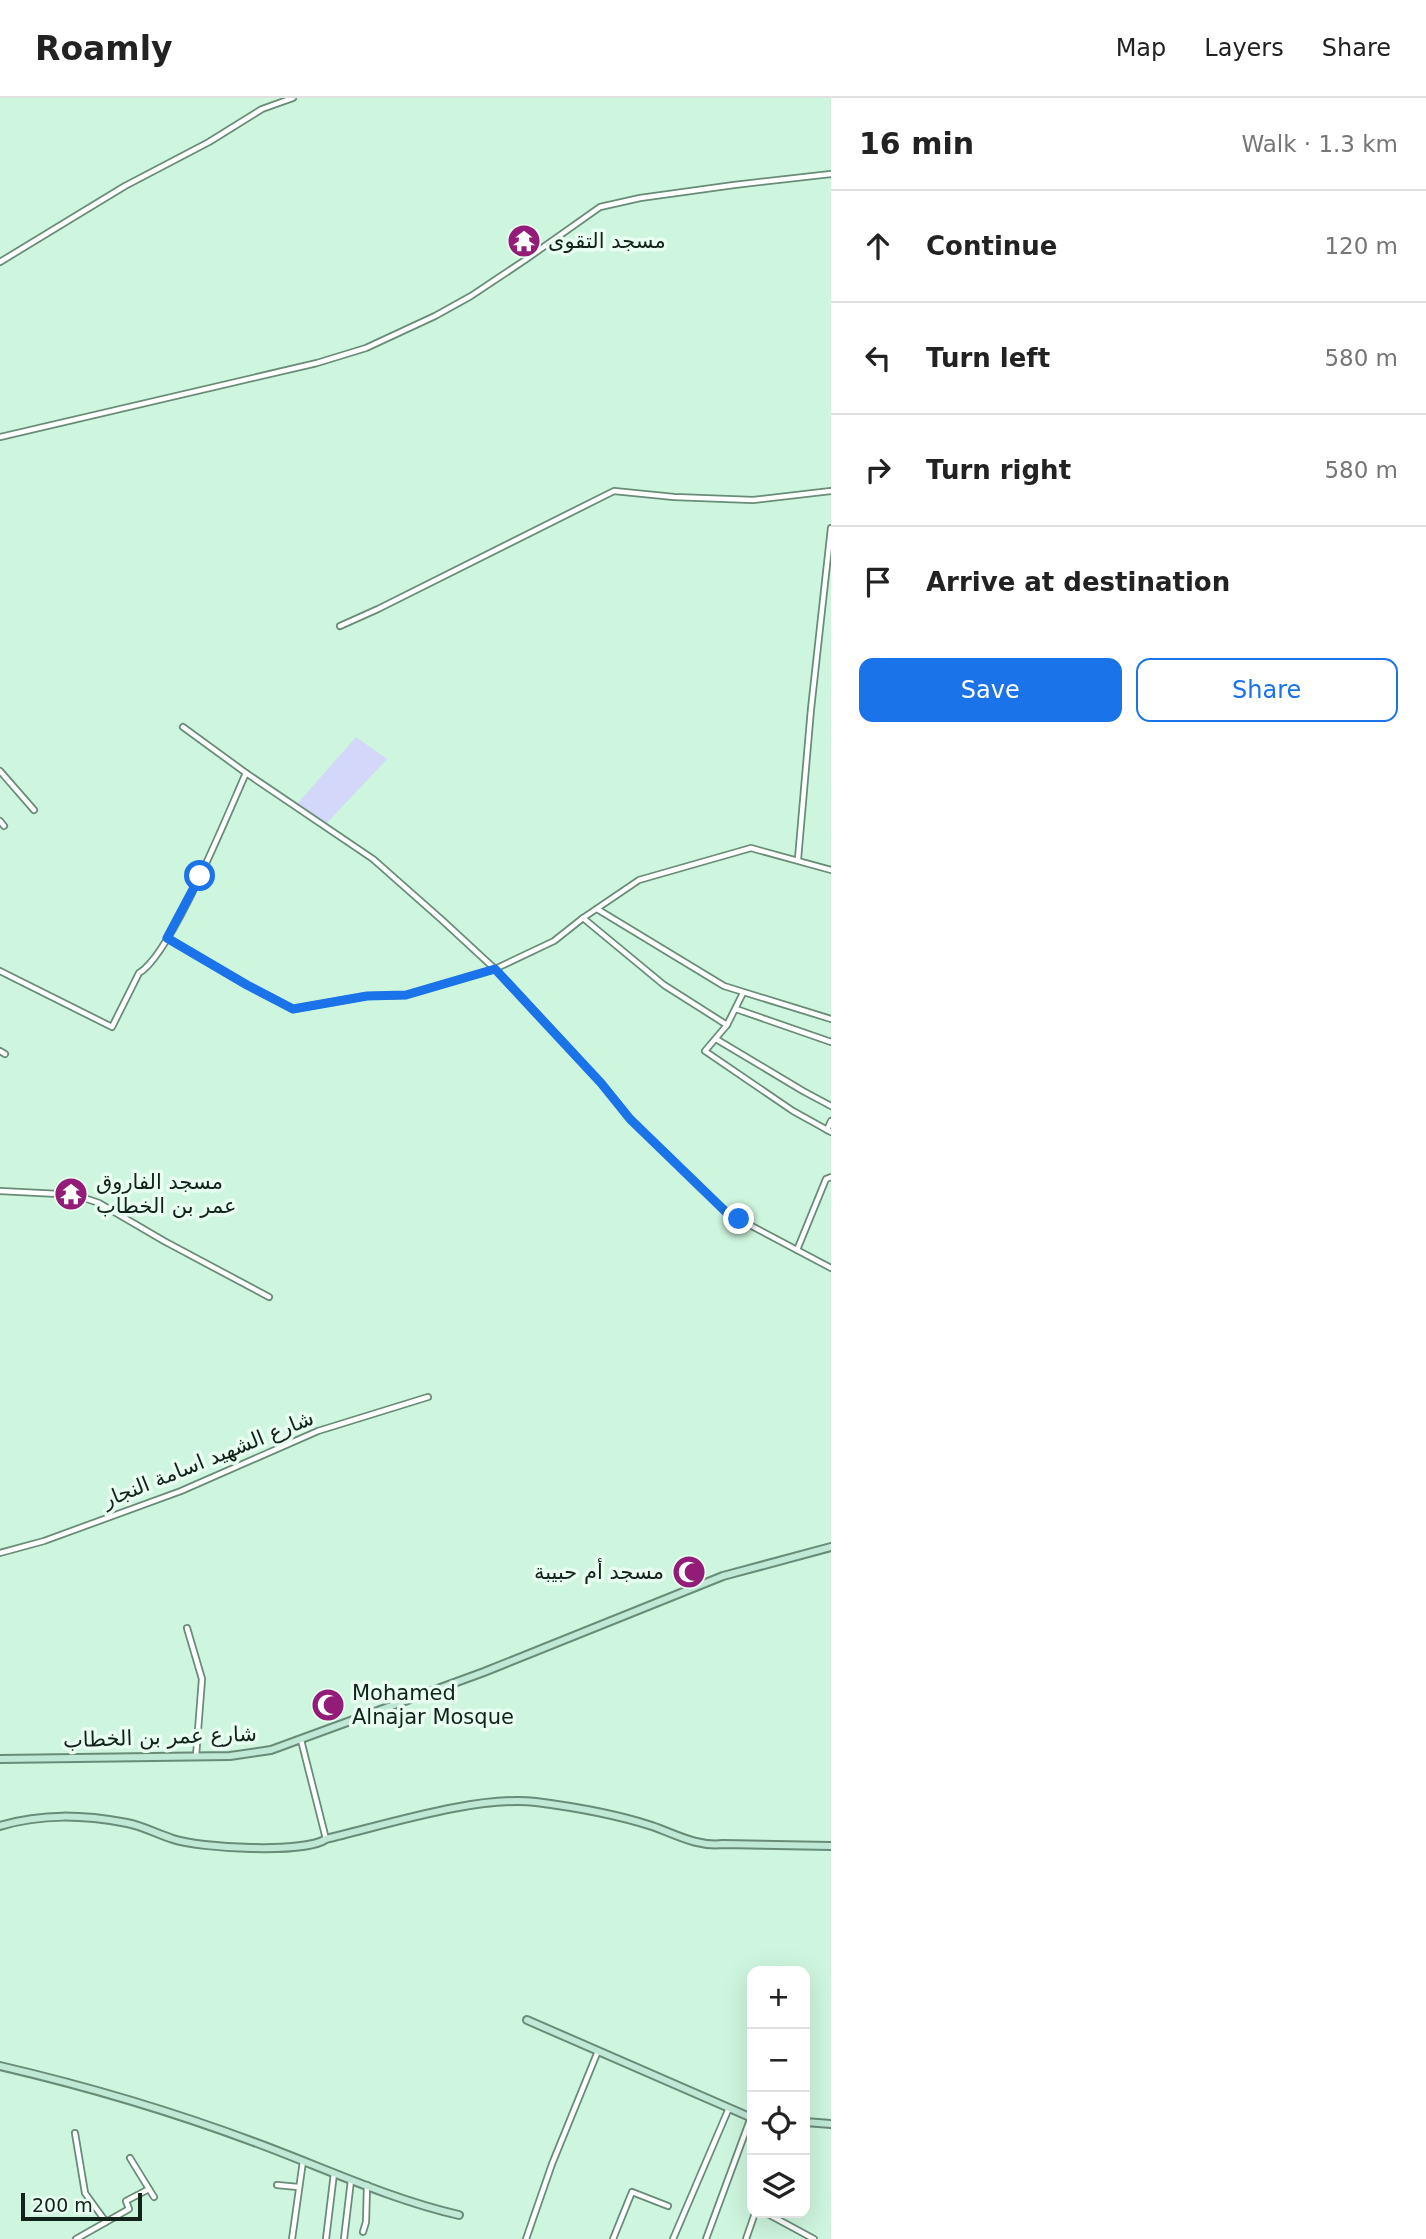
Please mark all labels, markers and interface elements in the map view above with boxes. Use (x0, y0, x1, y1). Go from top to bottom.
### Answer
text: Roamly (35, 29, 173, 68)
text: Map (1116, 34, 1166, 62)
text: Layers (1204, 34, 1284, 62)
text: Share (1322, 34, 1391, 62)
text: 16 min (859, 126, 974, 161)
text: Walk · 1.3 km (1241, 131, 1398, 157)
temple icon: مسجد التقوى (505, 222, 543, 260)
icon: ahead (859, 227, 897, 265)
place label: مسجد التقوى (548, 229, 666, 253)
text: Continue (926, 231, 1057, 261)
text: 120 m (1324, 233, 1398, 259)
icon: left (859, 339, 897, 377)
text: Turn left (926, 343, 1050, 373)
text: 580 m (1324, 345, 1398, 371)
icon: right (859, 451, 897, 489)
text: Turn right (926, 455, 1071, 485)
text: 580 m (1324, 457, 1398, 483)
icon: arrive (859, 563, 897, 601)
text: Arrive at destination (926, 567, 1230, 597)
button: Save (859, 658, 1122, 722)
button: Share (1136, 658, 1398, 722)
route start (184, 860, 215, 891)
place label: مسجد الفاروق عمر بن الخطاب (96, 1170, 237, 1218)
temple icon: مسجد الفاروق عمر بن الخطاب (52, 1175, 90, 1213)
route end (723, 1203, 754, 1234)
street label: شارع الشهيد اسامة النجار (98, 1406, 317, 1513)
mosque icon: مسجد أم حبيبة (670, 1553, 708, 1591)
place label: مسجد أم حبيبة (534, 1558, 664, 1584)
place label: Mohamed Alnajar Mosque (352, 1681, 514, 1729)
mosque icon: Mohamed Alnajar Mosque (309, 1686, 347, 1724)
street label: شارع عمر بن الخطاب (63, 1722, 257, 1752)
map controls (747, 1966, 810, 2218)
button: + (747, 1966, 810, 2029)
button: − (747, 2029, 810, 2092)
button: locate (747, 2092, 810, 2155)
button: layers (747, 2155, 810, 2218)
scale bar (21, 2190, 142, 2222)
text: 200 m (32, 2194, 93, 2216)

